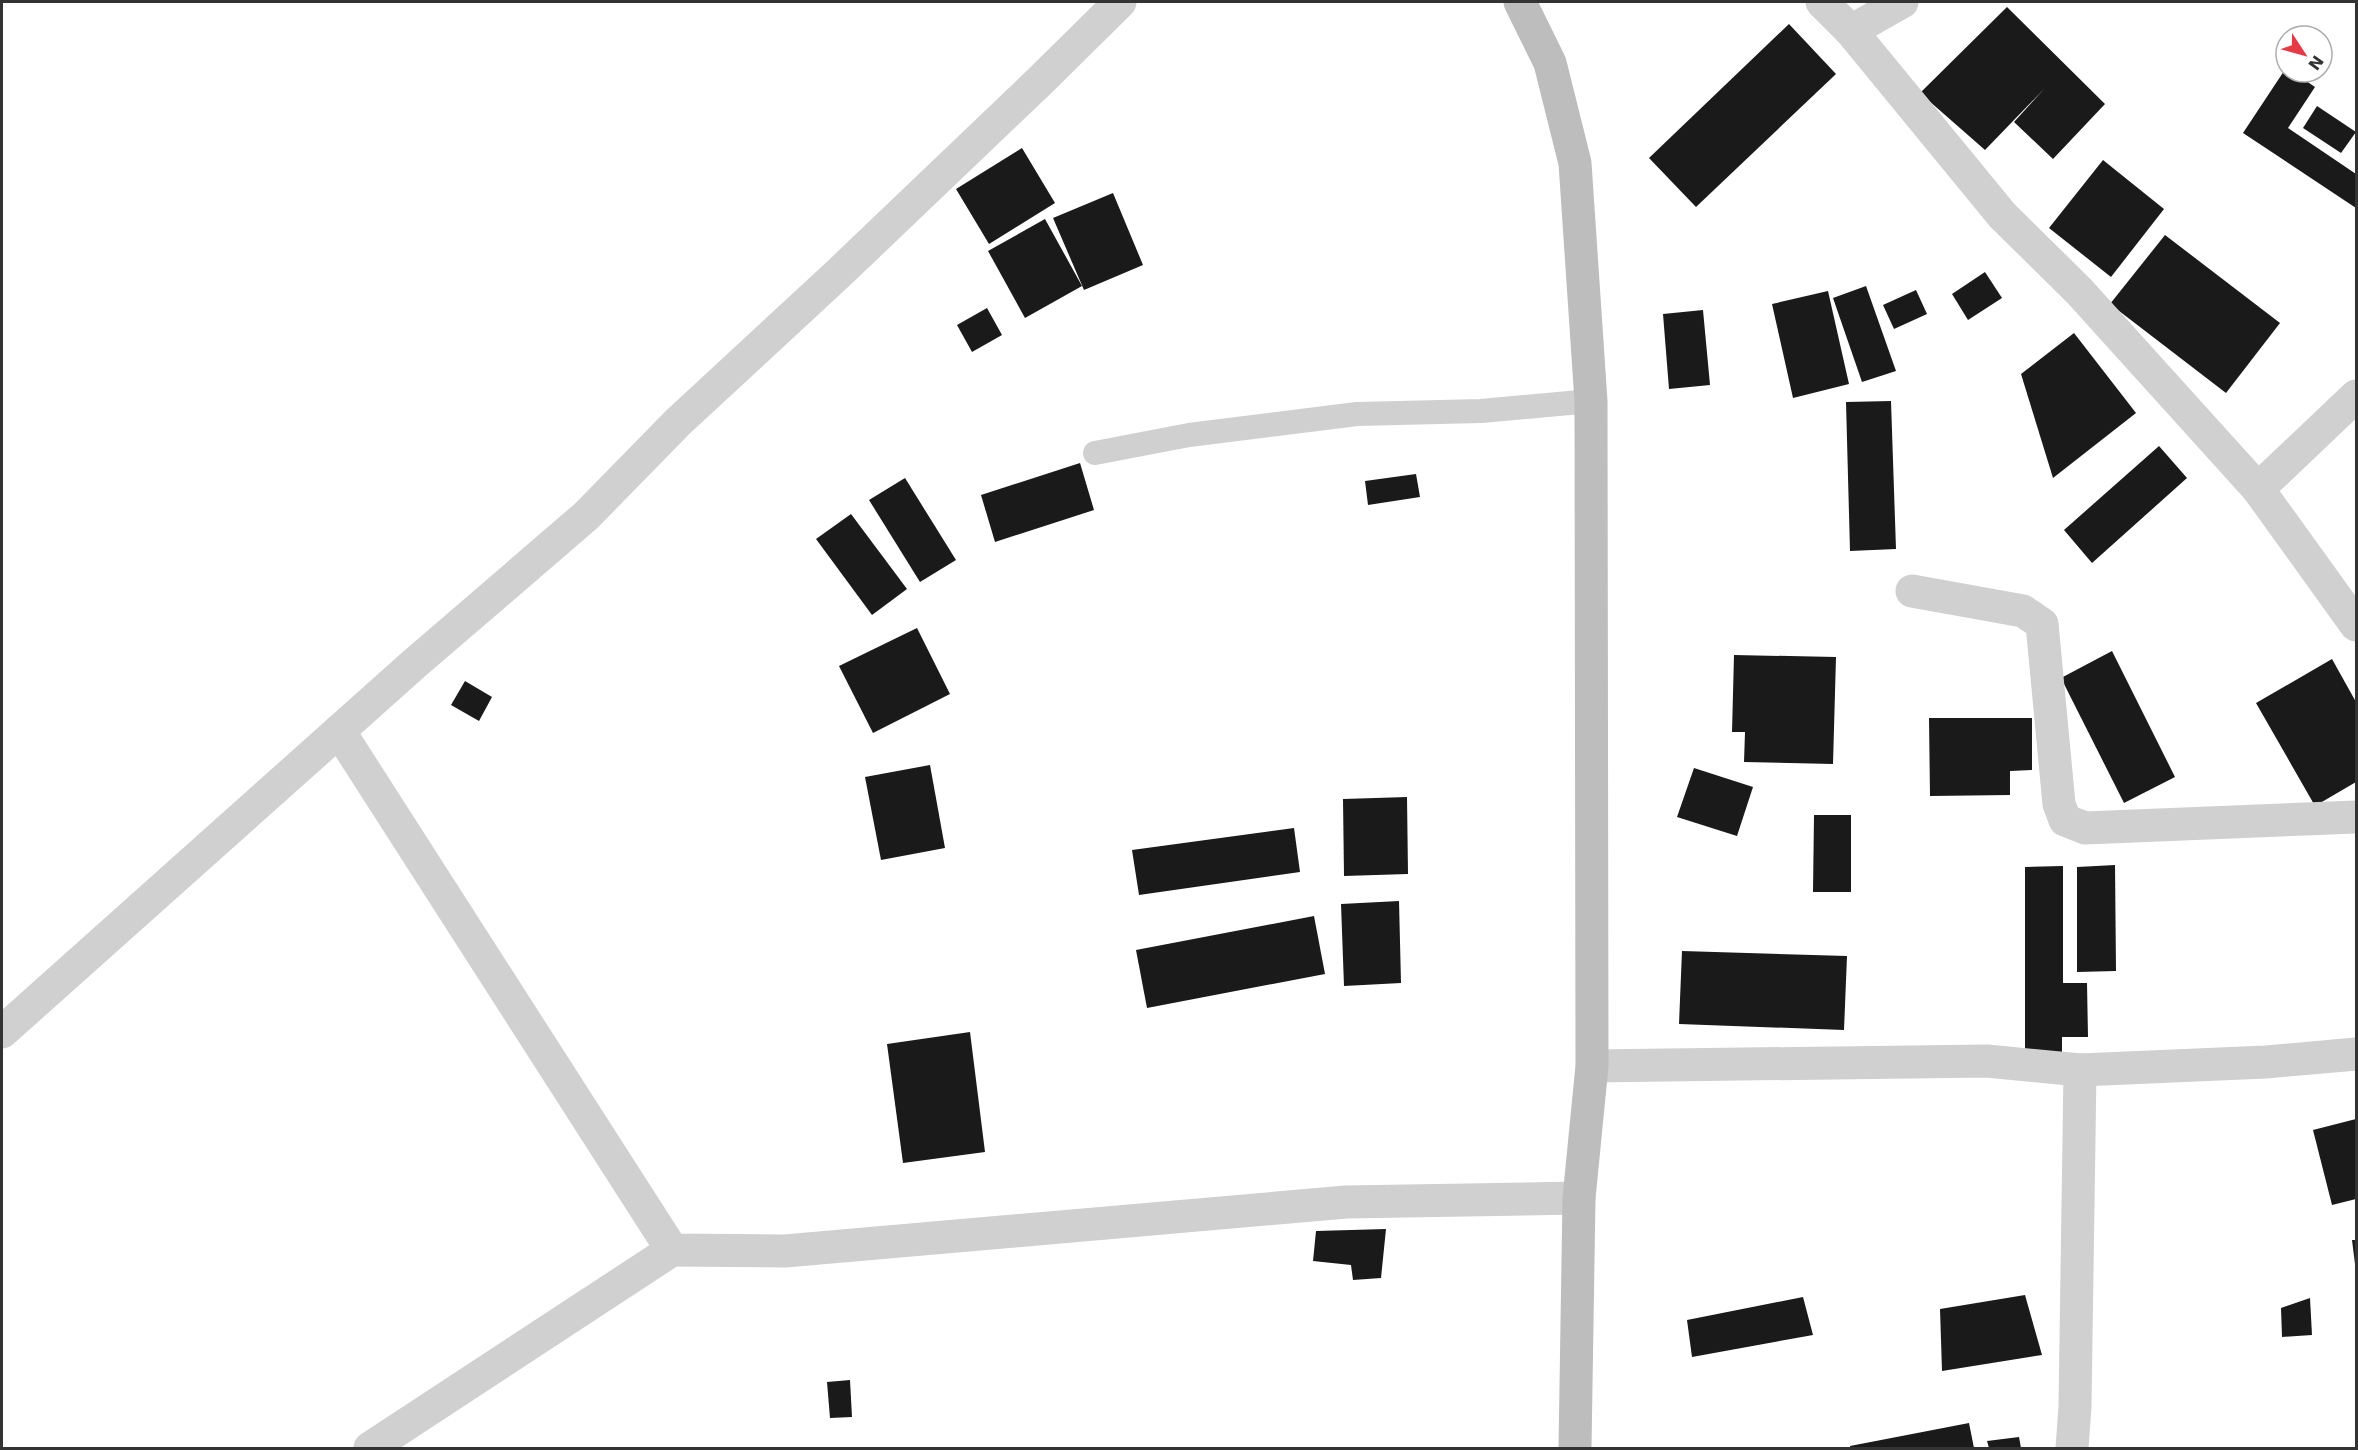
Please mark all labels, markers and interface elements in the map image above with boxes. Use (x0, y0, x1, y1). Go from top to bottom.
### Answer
north arrow (2274, 24, 2334, 84)
text: N (2304, 52, 2327, 74)

